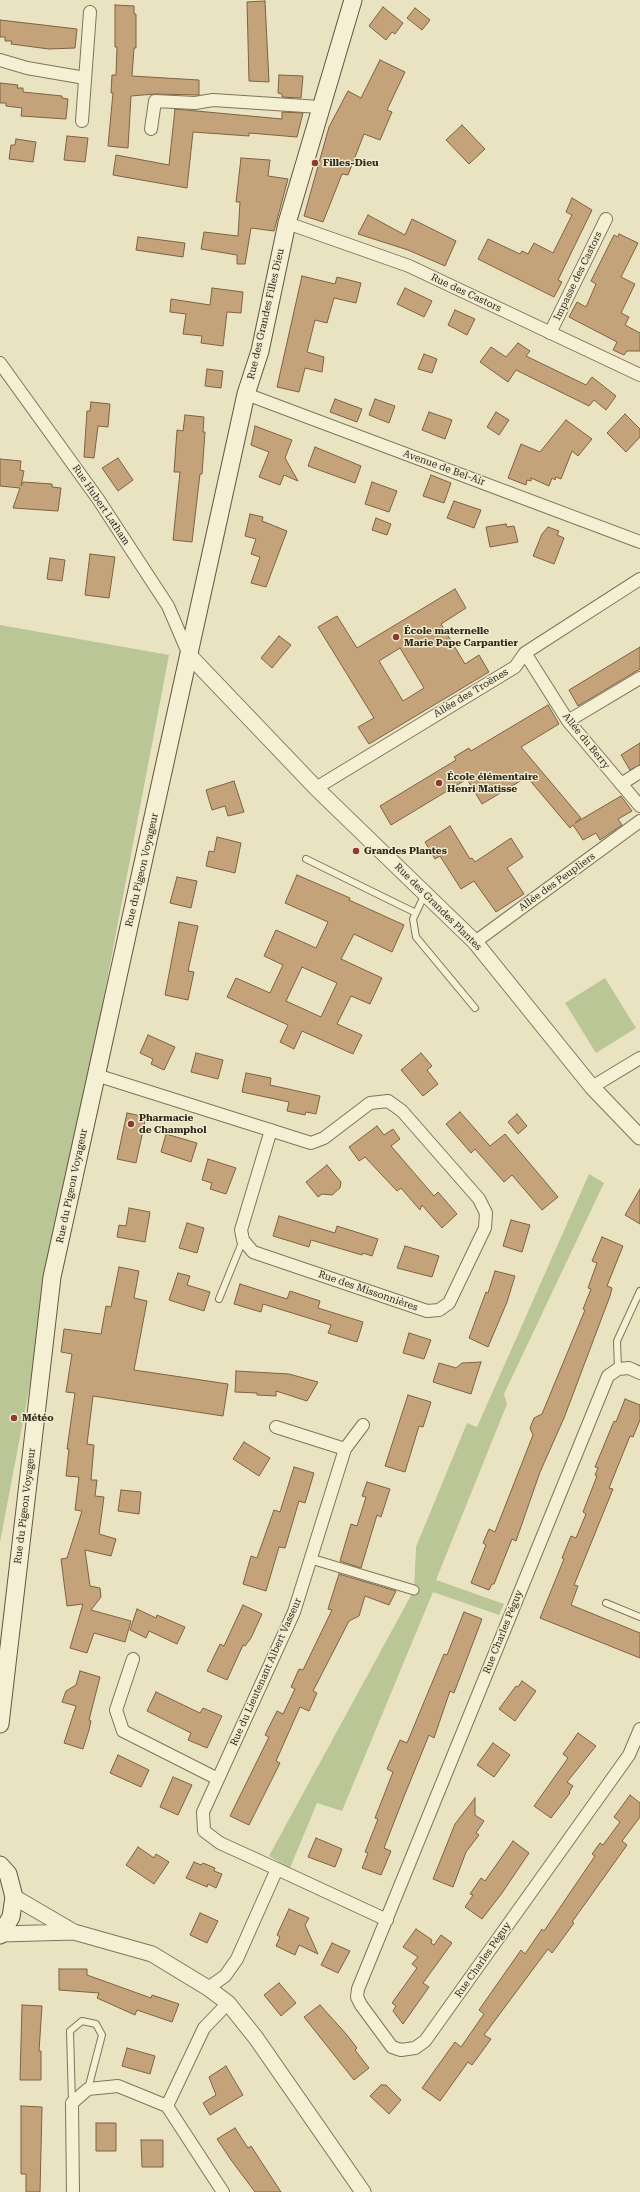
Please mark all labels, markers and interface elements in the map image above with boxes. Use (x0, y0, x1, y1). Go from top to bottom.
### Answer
place label: Filles-Dieu (323, 157, 379, 169)
marker: Filles-Dieu (310, 158, 320, 168)
street label: Impasse des Castors (551, 230, 605, 322)
street label: Rue des Grandes Filles Dieu (245, 247, 287, 381)
street label: Rue des Castors (429, 271, 503, 315)
street label: Avenue de Bel-Air (401, 448, 487, 488)
street label: Rue Hubert Latham (70, 463, 132, 547)
place label: École maternelle Marie Pape Carpantier (404, 625, 518, 648)
marker: École maternelle Marie Pape Carpantier (391, 632, 401, 642)
street label: Allée des Troënes (431, 666, 511, 720)
street label: Allée du Berry (560, 711, 612, 771)
place label: École élémentaire Henri Matisse (447, 771, 538, 794)
marker: École élémentaire Henri Matisse (434, 778, 444, 788)
street label: Rue du Pigeon Voyageur (123, 812, 161, 928)
place label: Grandes Plantes (364, 845, 447, 857)
marker: Grandes Plantes (351, 846, 361, 856)
street label: Allée des Peupliers (517, 850, 597, 914)
street label: Rue des Grandes Plantes (392, 861, 484, 953)
place label: Pharmacie de Champhol (139, 1112, 207, 1136)
marker: Pharmacie de Champhol (126, 1119, 136, 1129)
street label: Rue du Pigeon Voyageur (54, 1128, 90, 1244)
street label: Rue des Missonnières (317, 1268, 419, 1314)
place label: Météo (22, 1412, 54, 1424)
marker: Météo (9, 1413, 19, 1423)
street label: Rue du Pigeon Voyageur (12, 1447, 38, 1565)
street label: Rue Charles Péguy (481, 1588, 525, 1676)
street label: Rue du Lieutenant Albert Vasseur (228, 1596, 304, 1748)
street label: Rue Charles Péguy (452, 1920, 514, 2000)

